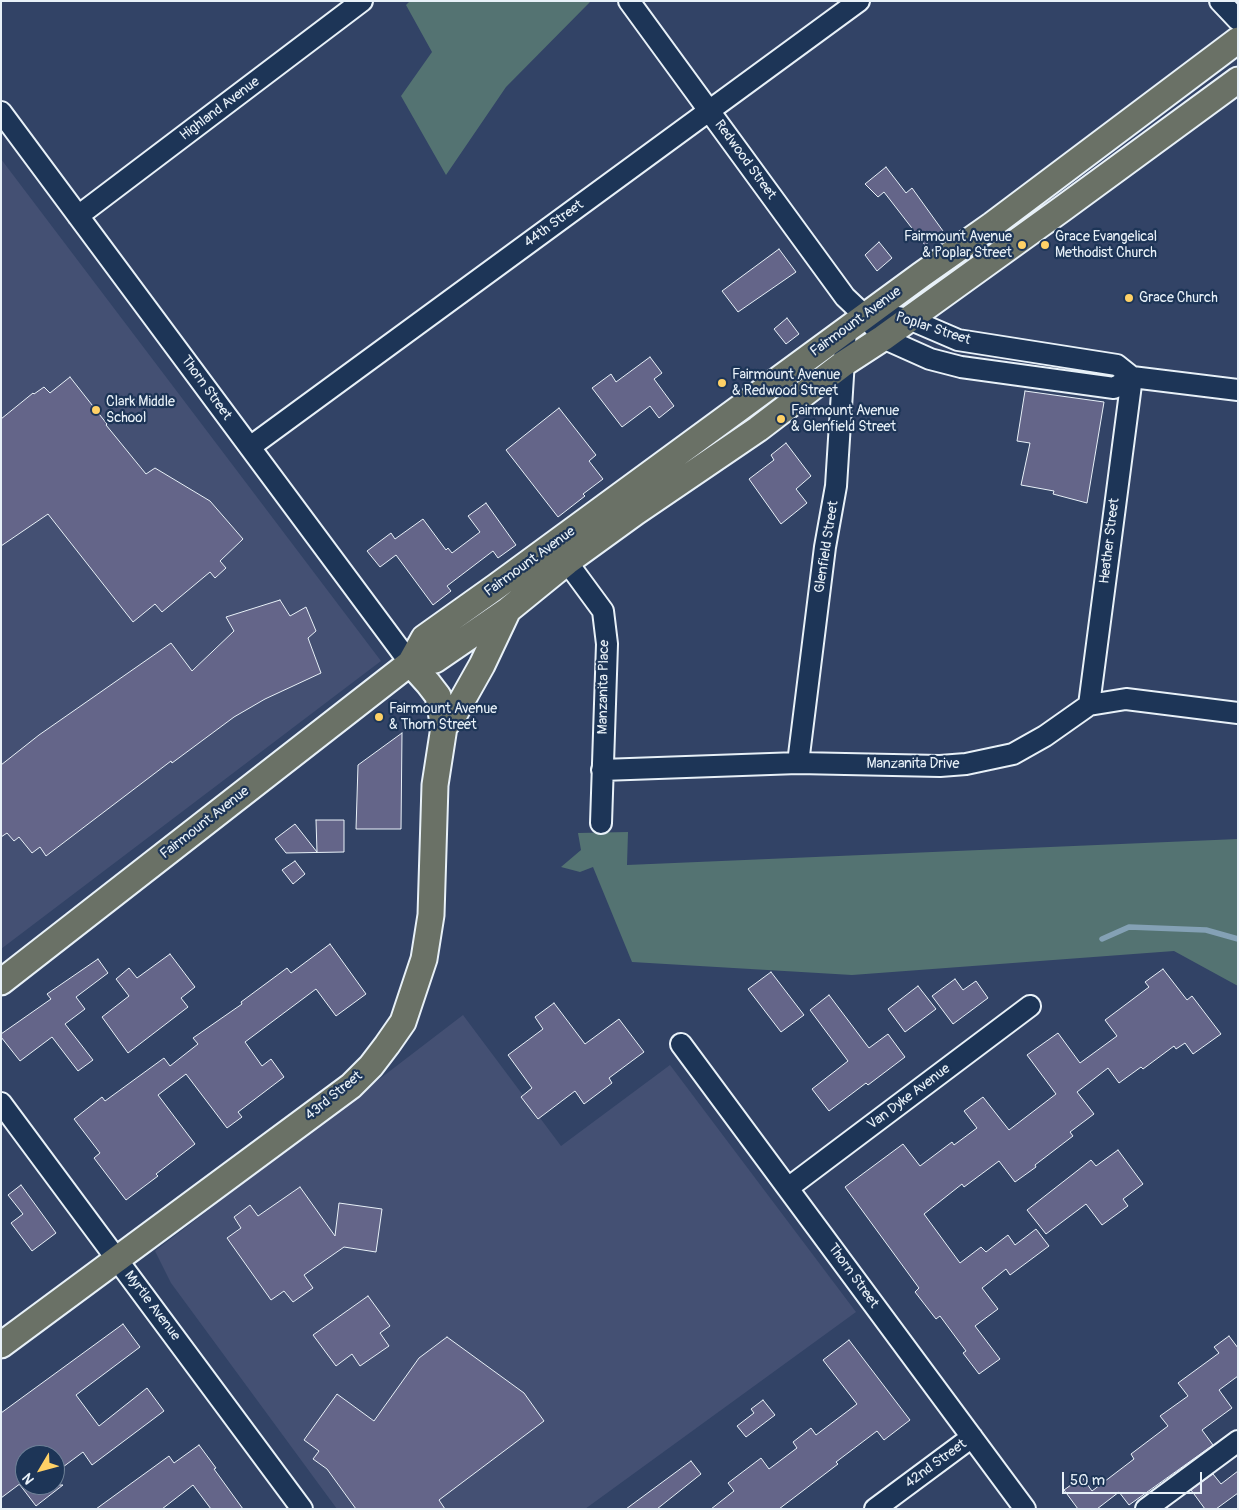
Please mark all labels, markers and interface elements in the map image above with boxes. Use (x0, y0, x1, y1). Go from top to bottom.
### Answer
street label: Highland Avenue (177, 74, 263, 144)
street label: Redwood Street (711, 117, 779, 203)
street label: 44th Street (521, 197, 587, 251)
place label: Fairmount Avenue & Poplar Street (904, 229, 1012, 262)
place label: Grace Evangelical Methodist Church (1055, 229, 1157, 262)
marker: Fairmount Avenue & Poplar Street (1016, 239, 1028, 251)
marker: Grace Evangelical Methodist Church (1039, 239, 1051, 251)
street label: Fairmount Avenue (807, 283, 905, 361)
place label: Grace Church (1139, 290, 1218, 306)
marker: Grace Church (1123, 292, 1135, 304)
street label: Poplar Street (893, 309, 973, 349)
street label: Thorn Street (177, 352, 235, 424)
place label: Fairmount Avenue & Redwood Street (732, 367, 840, 400)
marker: Fairmount Avenue & Redwood Street (716, 377, 728, 389)
place label: Clark Middle School (106, 394, 175, 427)
place label: Fairmount Avenue & Glenfield Street (791, 403, 899, 436)
marker: Clark Middle School (90, 404, 102, 416)
marker: Fairmount Avenue & Glenfield Street (775, 413, 787, 425)
street label: Heather Street (1096, 497, 1124, 585)
street label: Glenfield Street (811, 500, 843, 594)
street label: Fairmount Avenue (481, 523, 579, 601)
street label: Manzanita Place (595, 640, 613, 734)
place label: Fairmount Avenue & Thorn Street (389, 701, 497, 734)
marker: Fairmount Avenue & Thorn Street (373, 711, 385, 723)
street label: Manzanita Drive (867, 756, 959, 772)
street label: Fairmount Avenue (157, 783, 253, 863)
street label: Van Dyke Avenue (864, 1060, 954, 1134)
street label: 43rd Street (302, 1068, 366, 1124)
street label: Thorn Street (824, 1240, 882, 1312)
street label: Myrtle Avenue (120, 1268, 184, 1344)
street label: 42nd Street (902, 1436, 970, 1492)
north arrow (15, 1445, 65, 1495)
scale bar (1064, 1462, 1204, 1494)
text: N (19, 1470, 38, 1488)
text: 50 m (1070, 1471, 1105, 1490)

